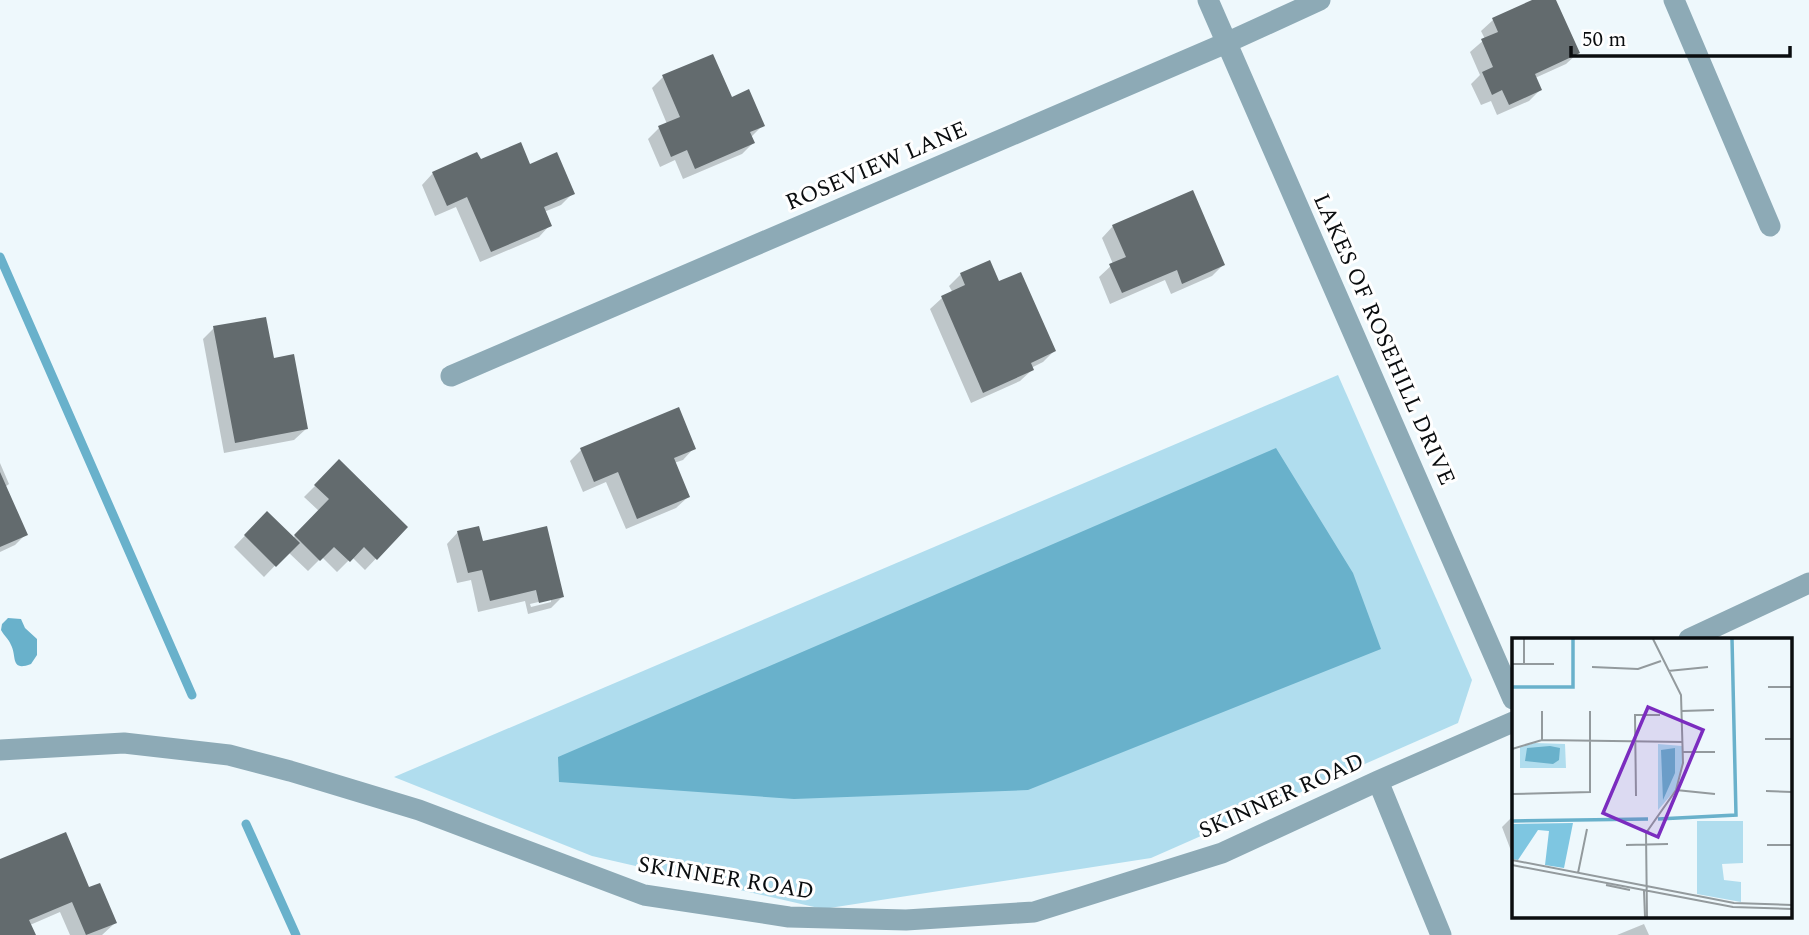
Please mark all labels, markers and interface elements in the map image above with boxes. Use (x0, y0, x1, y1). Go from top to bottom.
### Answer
scale bar (1571, 14, 1790, 58)
text: 50 m (1582, 24, 1626, 56)
street label: ROSEVIEW LANE (780, 112, 973, 220)
street label: LAKES OF ROSEHILL DRIVE (1303, 188, 1464, 491)
inset map (1512, 638, 1792, 918)
street label: SKINNER ROAD (1193, 744, 1370, 849)
street label: SKINNER ROAD (635, 847, 816, 910)

